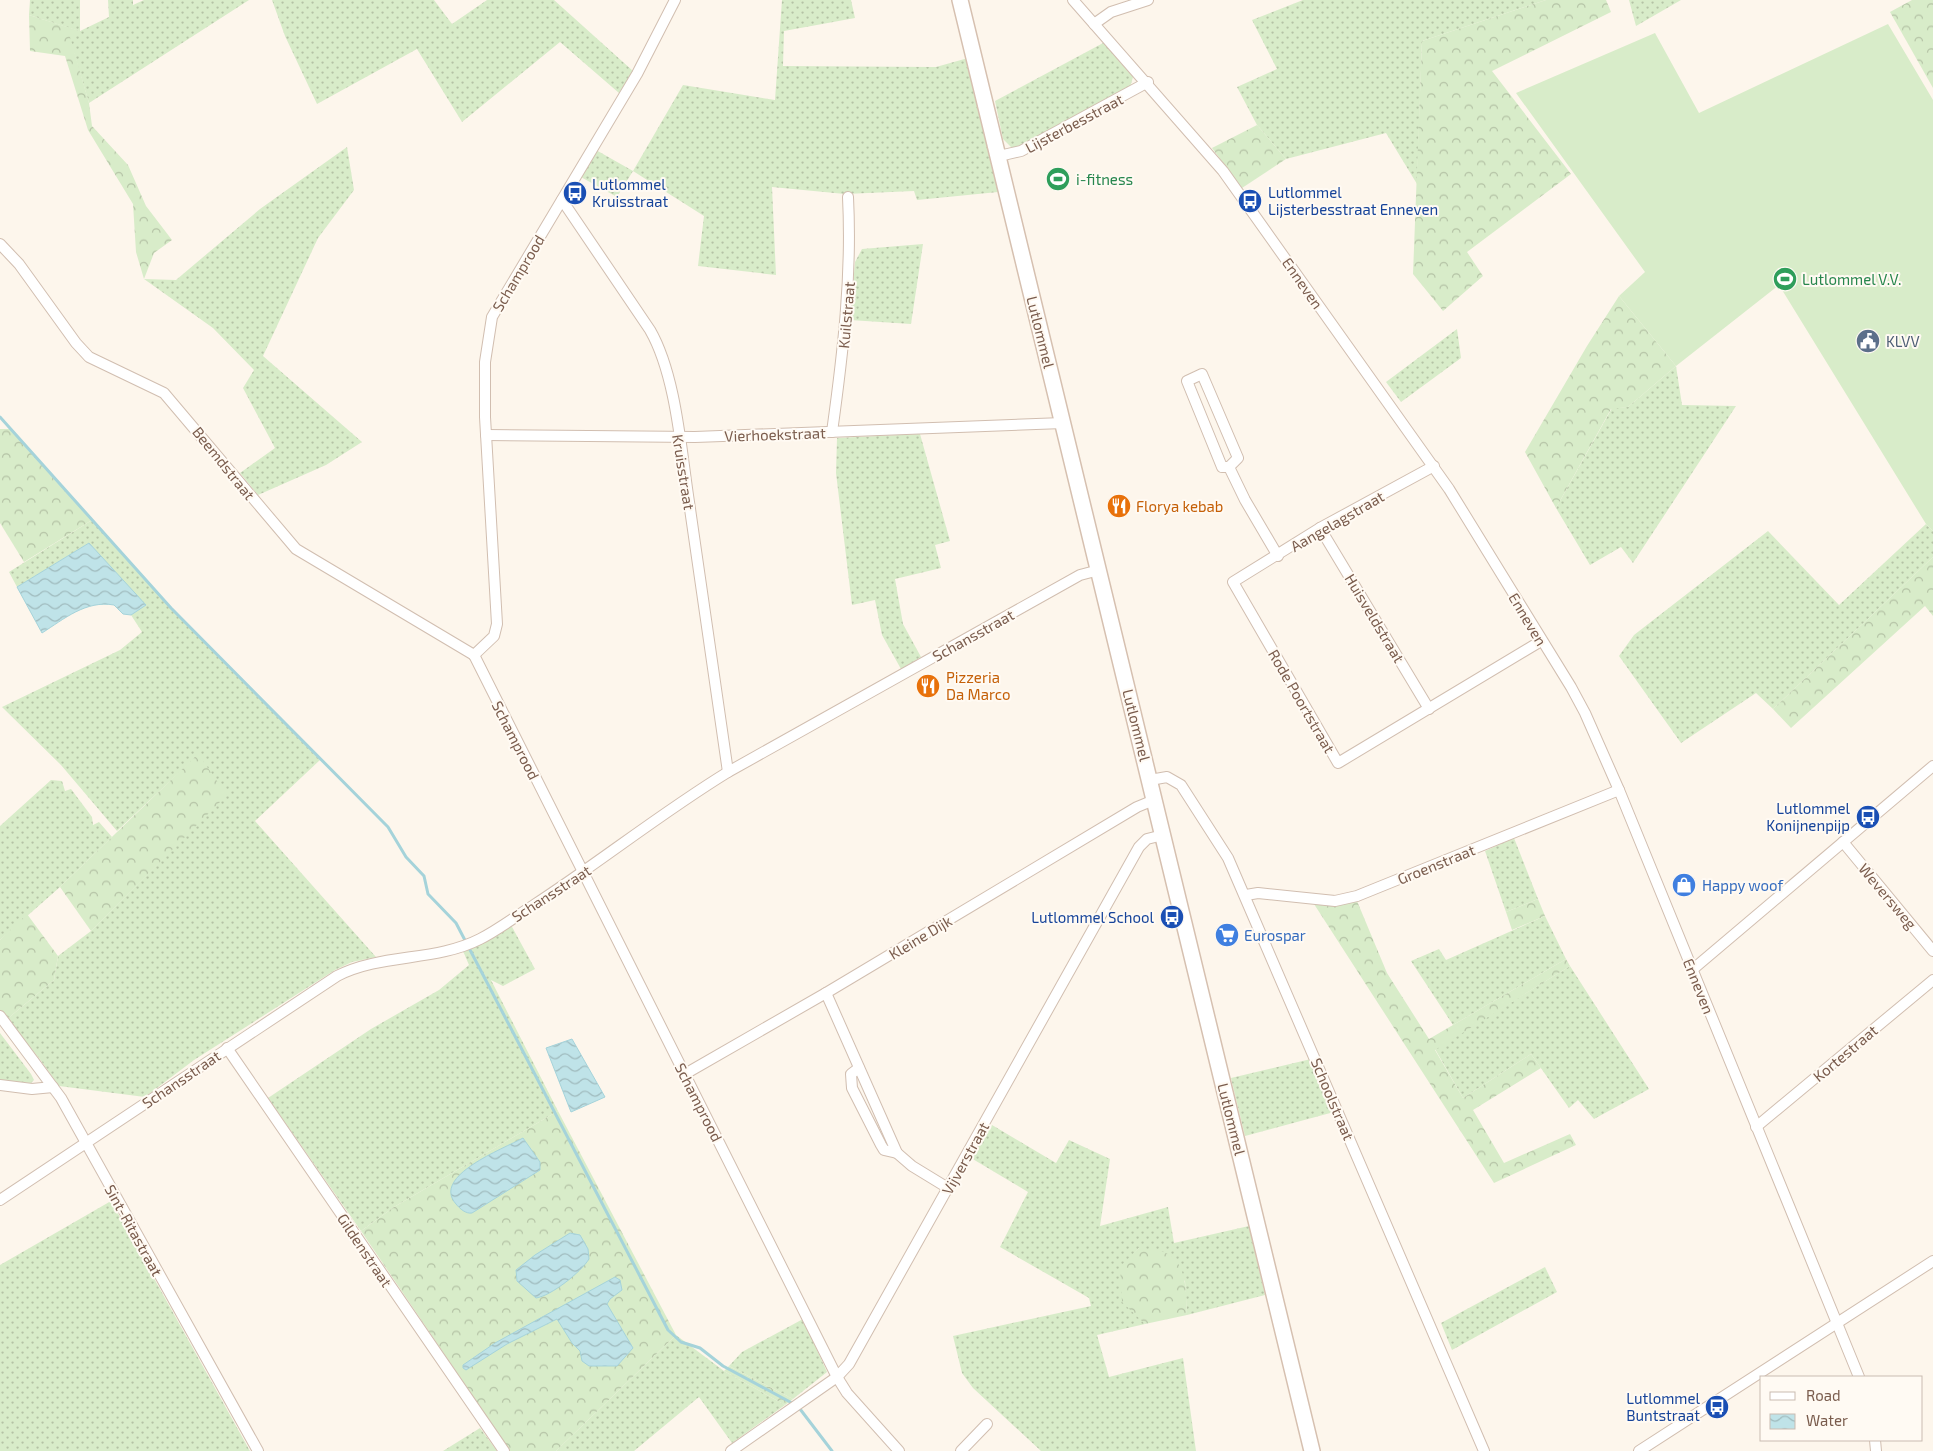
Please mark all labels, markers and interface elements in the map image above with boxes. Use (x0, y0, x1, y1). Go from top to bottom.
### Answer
street label: Lijsterbesstraat (1022, 89, 1127, 157)
sports icon: i-fitness (1045, 166, 1071, 192)
place label: i-fitness (1076, 170, 1133, 188)
place label: Lutlommel Kruisstraat (592, 175, 669, 210)
bus stop icon: Lutlommel Kruisstraat (562, 180, 588, 206)
place label: Lutlommel Lijsterbesstraat Enneven (1268, 183, 1438, 219)
bus stop icon: Lutlommel Lijsterbesstraat Enneven (1237, 188, 1263, 214)
street label: Schamprood (488, 232, 548, 314)
street label: Enneven (1279, 254, 1327, 312)
sports icon: Lutlommel V.V. (1772, 266, 1798, 292)
place label: Lutlommel V.V. (1802, 270, 1901, 288)
street label: Kuilstraat (834, 281, 858, 349)
street label: Lutlommel (1023, 294, 1059, 370)
public building icon: KLVV (1855, 328, 1881, 354)
place label: KLVV (1886, 332, 1920, 350)
street label: Beemdstraat (189, 423, 259, 503)
street label: Vierhoekstraat (724, 423, 826, 445)
street label: Kruisstraat (669, 433, 699, 511)
street label: Aangelagstraat (1287, 487, 1387, 555)
restaurant icon: Florya kebab (1106, 493, 1132, 519)
place label: Florya kebab (1136, 497, 1223, 515)
street label: Huisveldstraat (1341, 570, 1409, 666)
street label: Enneven (1505, 589, 1551, 649)
street label: Schansstraat (929, 605, 1017, 665)
street label: Rode Poortstraat (1265, 646, 1339, 756)
place label: Pizzeria Da Marco (946, 668, 1011, 703)
restaurant icon: Pizzeria Da Marco (915, 673, 941, 699)
street label: Lutlommel (1119, 687, 1155, 763)
street label: Schamprood (488, 698, 544, 782)
place label: Lutlommel Konijnenpijp (1766, 799, 1851, 835)
bus stop icon: Lutlommel Konijnenpijp (1855, 804, 1881, 830)
street label: Groenstraat (1395, 840, 1478, 888)
street label: Weversweg (1855, 859, 1921, 933)
street label: Schansstraat (508, 861, 594, 925)
shop icon: Happy woof (1671, 872, 1697, 898)
place label: Happy woof (1702, 876, 1784, 894)
bus stop icon: Lutlommel School (1159, 904, 1185, 930)
place label: Lutlommel School (1031, 908, 1155, 926)
street label: Kleine Dijk (885, 911, 956, 964)
supermarket icon: Eurospar (1214, 922, 1240, 948)
place label: Eurospar (1244, 926, 1306, 944)
street label: Enneven (1680, 956, 1718, 1016)
street label: Kortestraat (1809, 1021, 1881, 1085)
street label: Schansstraat (138, 1046, 224, 1112)
street label: Schoolstraat (1308, 1055, 1358, 1143)
street label: Schamprood (671, 1060, 727, 1144)
street label: Lutlommel (1214, 1081, 1250, 1157)
street label: Vijverstraat (938, 1118, 993, 1198)
street label: Sint-Ritastraat (101, 1181, 167, 1279)
street label: Gildenstraat (334, 1210, 396, 1290)
legend (1760, 1376, 1923, 1441)
text: Road (1806, 1386, 1841, 1404)
place label: Lutlommel Buntstraat (1626, 1389, 1701, 1424)
bus stop icon: Lutlommel Buntstraat (1704, 1394, 1730, 1420)
text: Water (1806, 1411, 1848, 1429)

